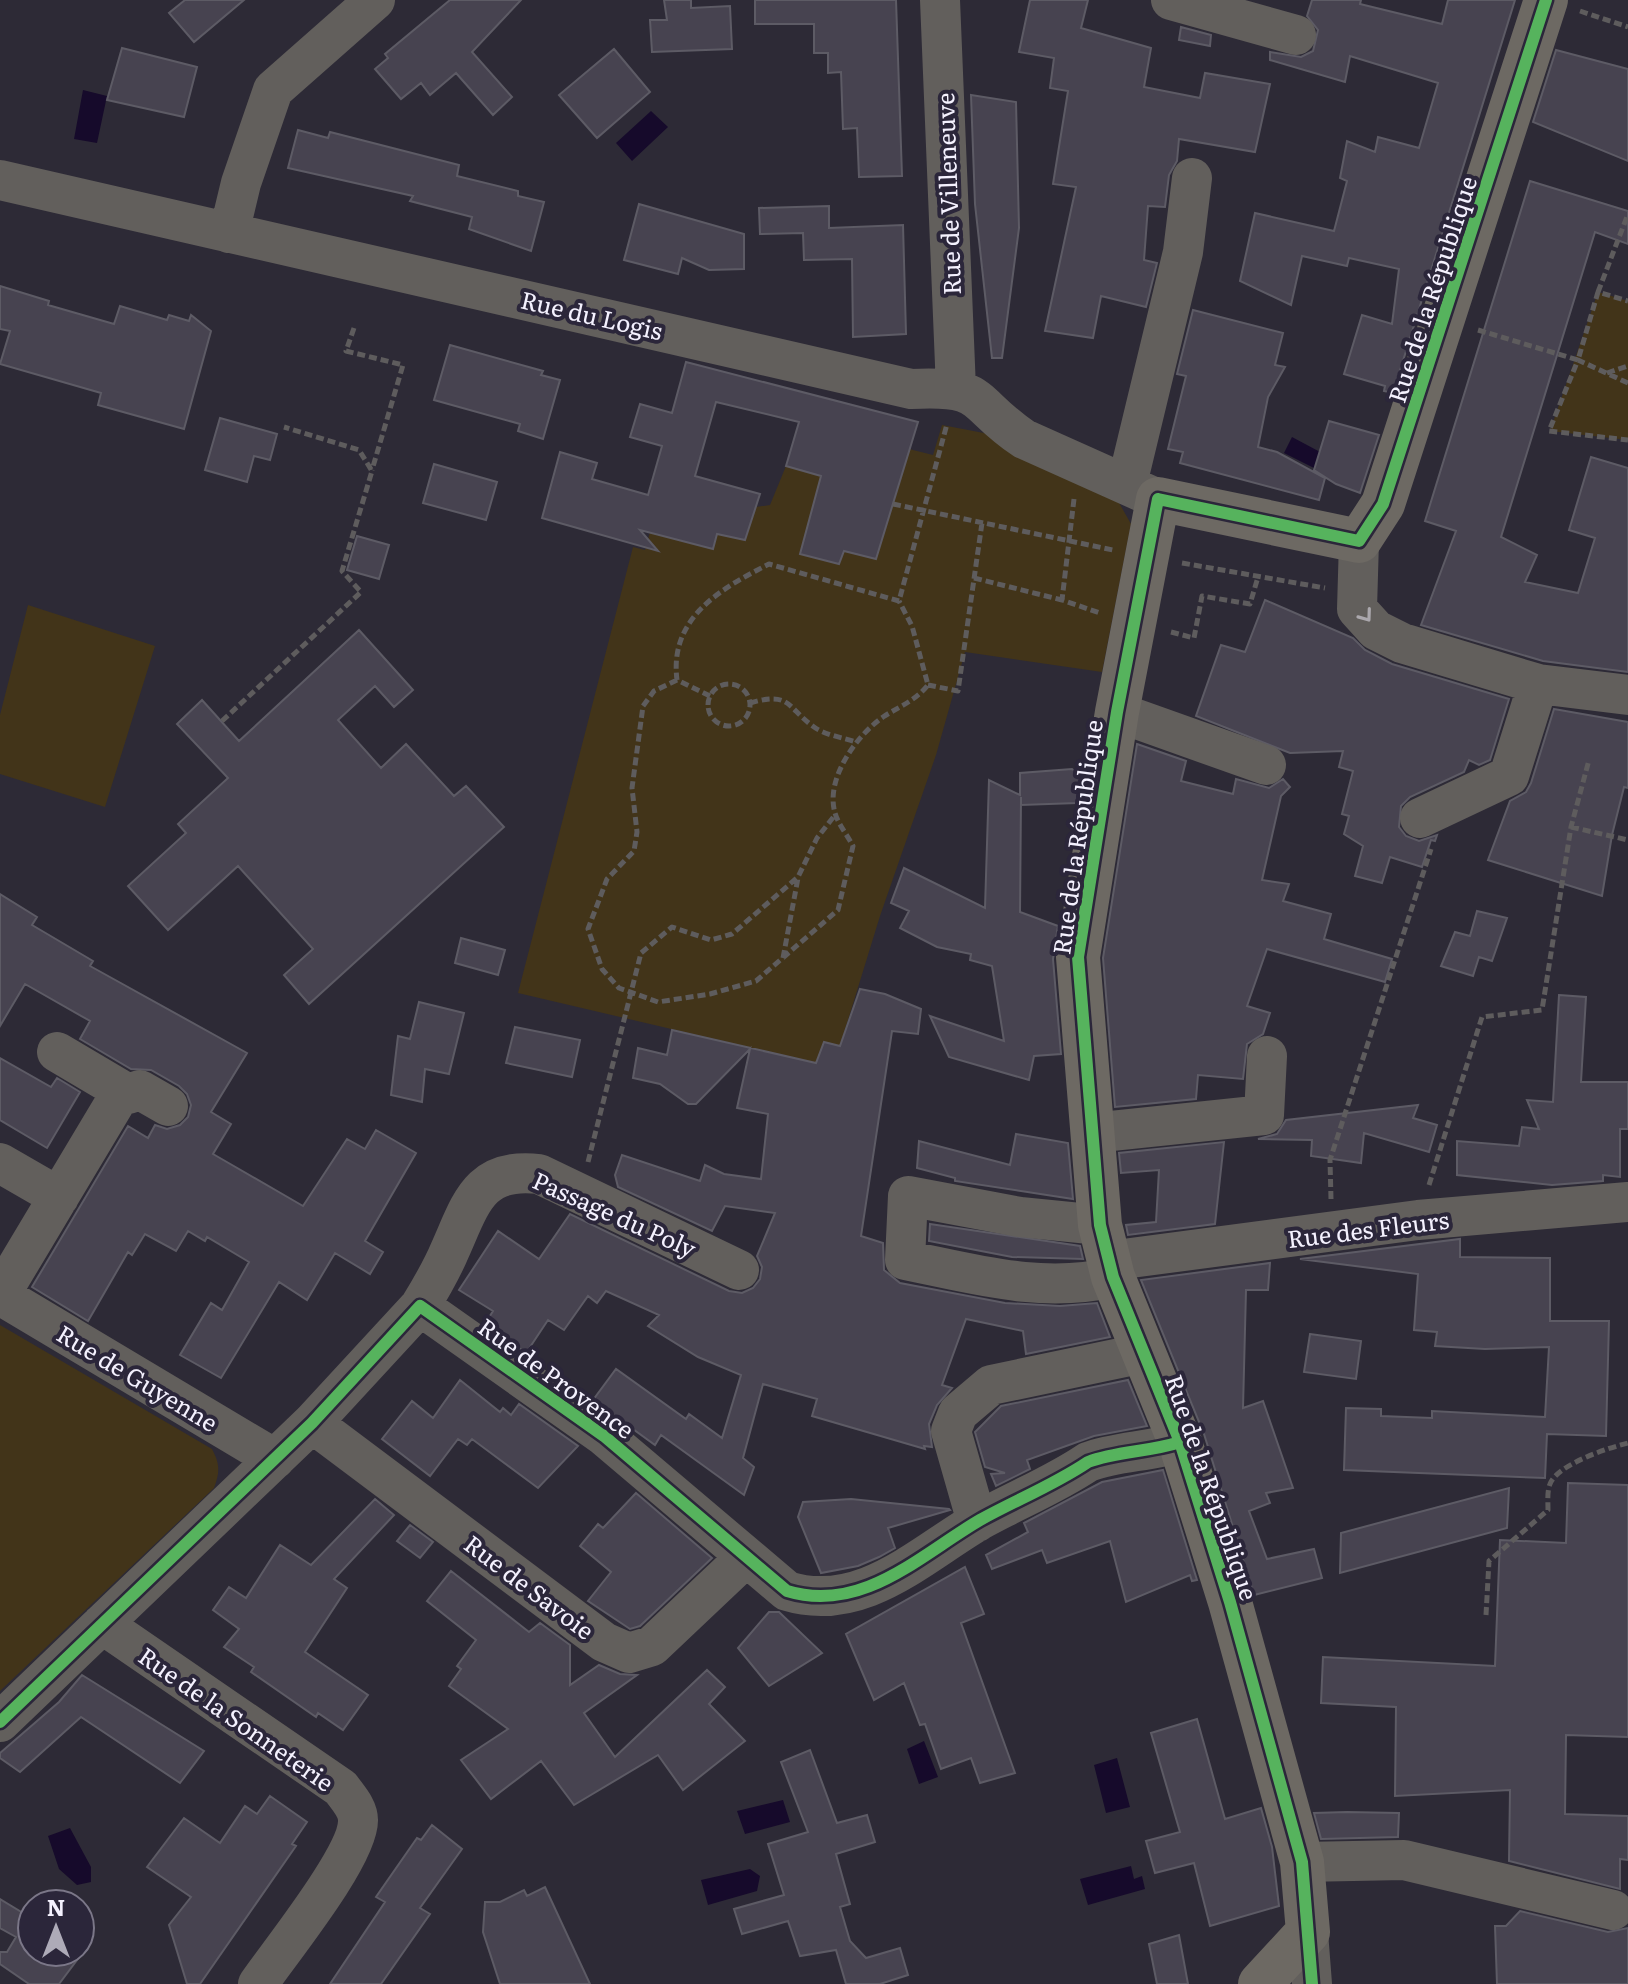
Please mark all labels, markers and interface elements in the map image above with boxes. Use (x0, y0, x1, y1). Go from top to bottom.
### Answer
street label: Rue de Villeneuve (926, 92, 968, 296)
street label: Rue de la République (1378, 171, 1484, 407)
street label: Rue du Logis (518, 281, 667, 347)
one-way arrow (1356, 607, 1371, 622)
street label: Rue de la République (1042, 717, 1110, 957)
street label: Passage du Poly (528, 1161, 702, 1265)
street label: Rue des Fleurs (1285, 1201, 1451, 1255)
street label: Rue de Provence (472, 1308, 642, 1446)
street label: Rue de Guyenne (51, 1315, 225, 1439)
street label: Rue de la République (1158, 1369, 1268, 1605)
street label: Rue de Savoie (458, 1525, 602, 1647)
street label: Rue de la Sonneterie (132, 1637, 342, 1799)
north arrow (16, 1888, 96, 1968)
text: N (47, 1890, 65, 1923)

